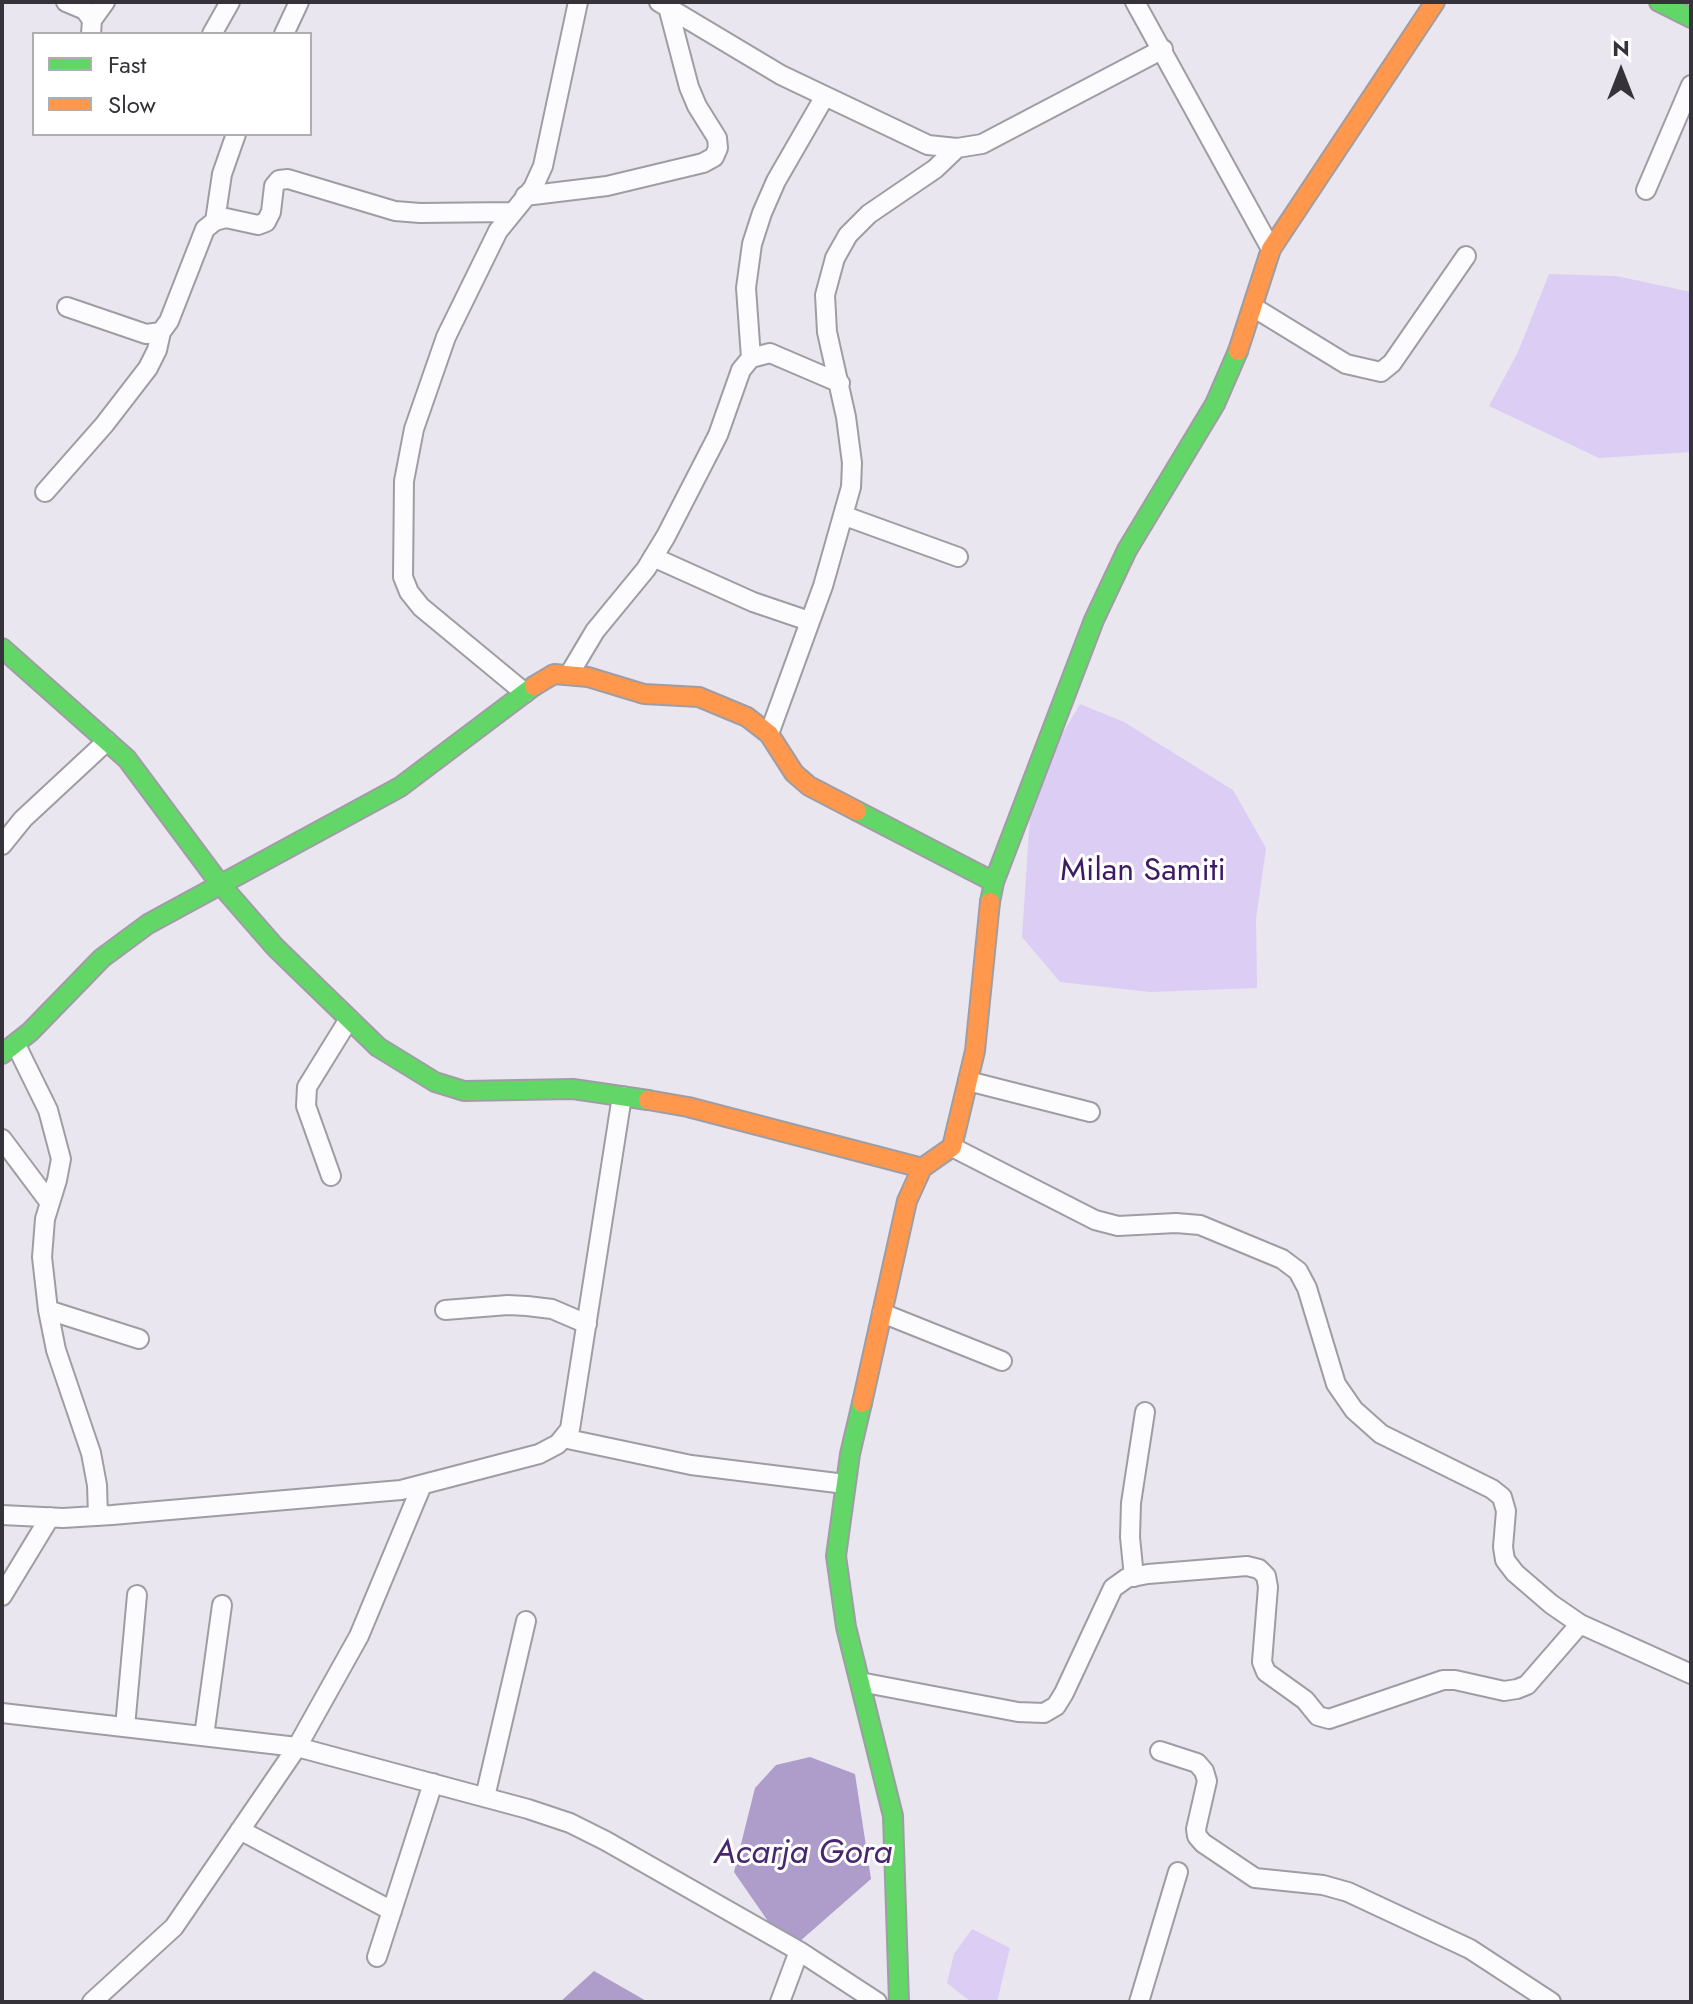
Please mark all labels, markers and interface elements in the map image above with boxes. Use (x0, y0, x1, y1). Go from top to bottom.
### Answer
legend (32, 32, 312, 136)
north arrow (1581, 32, 1661, 112)
text: N (1612, 32, 1630, 64)
text: Fast (108, 47, 146, 82)
text: Slow (108, 87, 156, 122)
park label: Milan Samiti (1060, 853, 1226, 891)
water label: Acarja Gora (714, 1835, 892, 1875)

